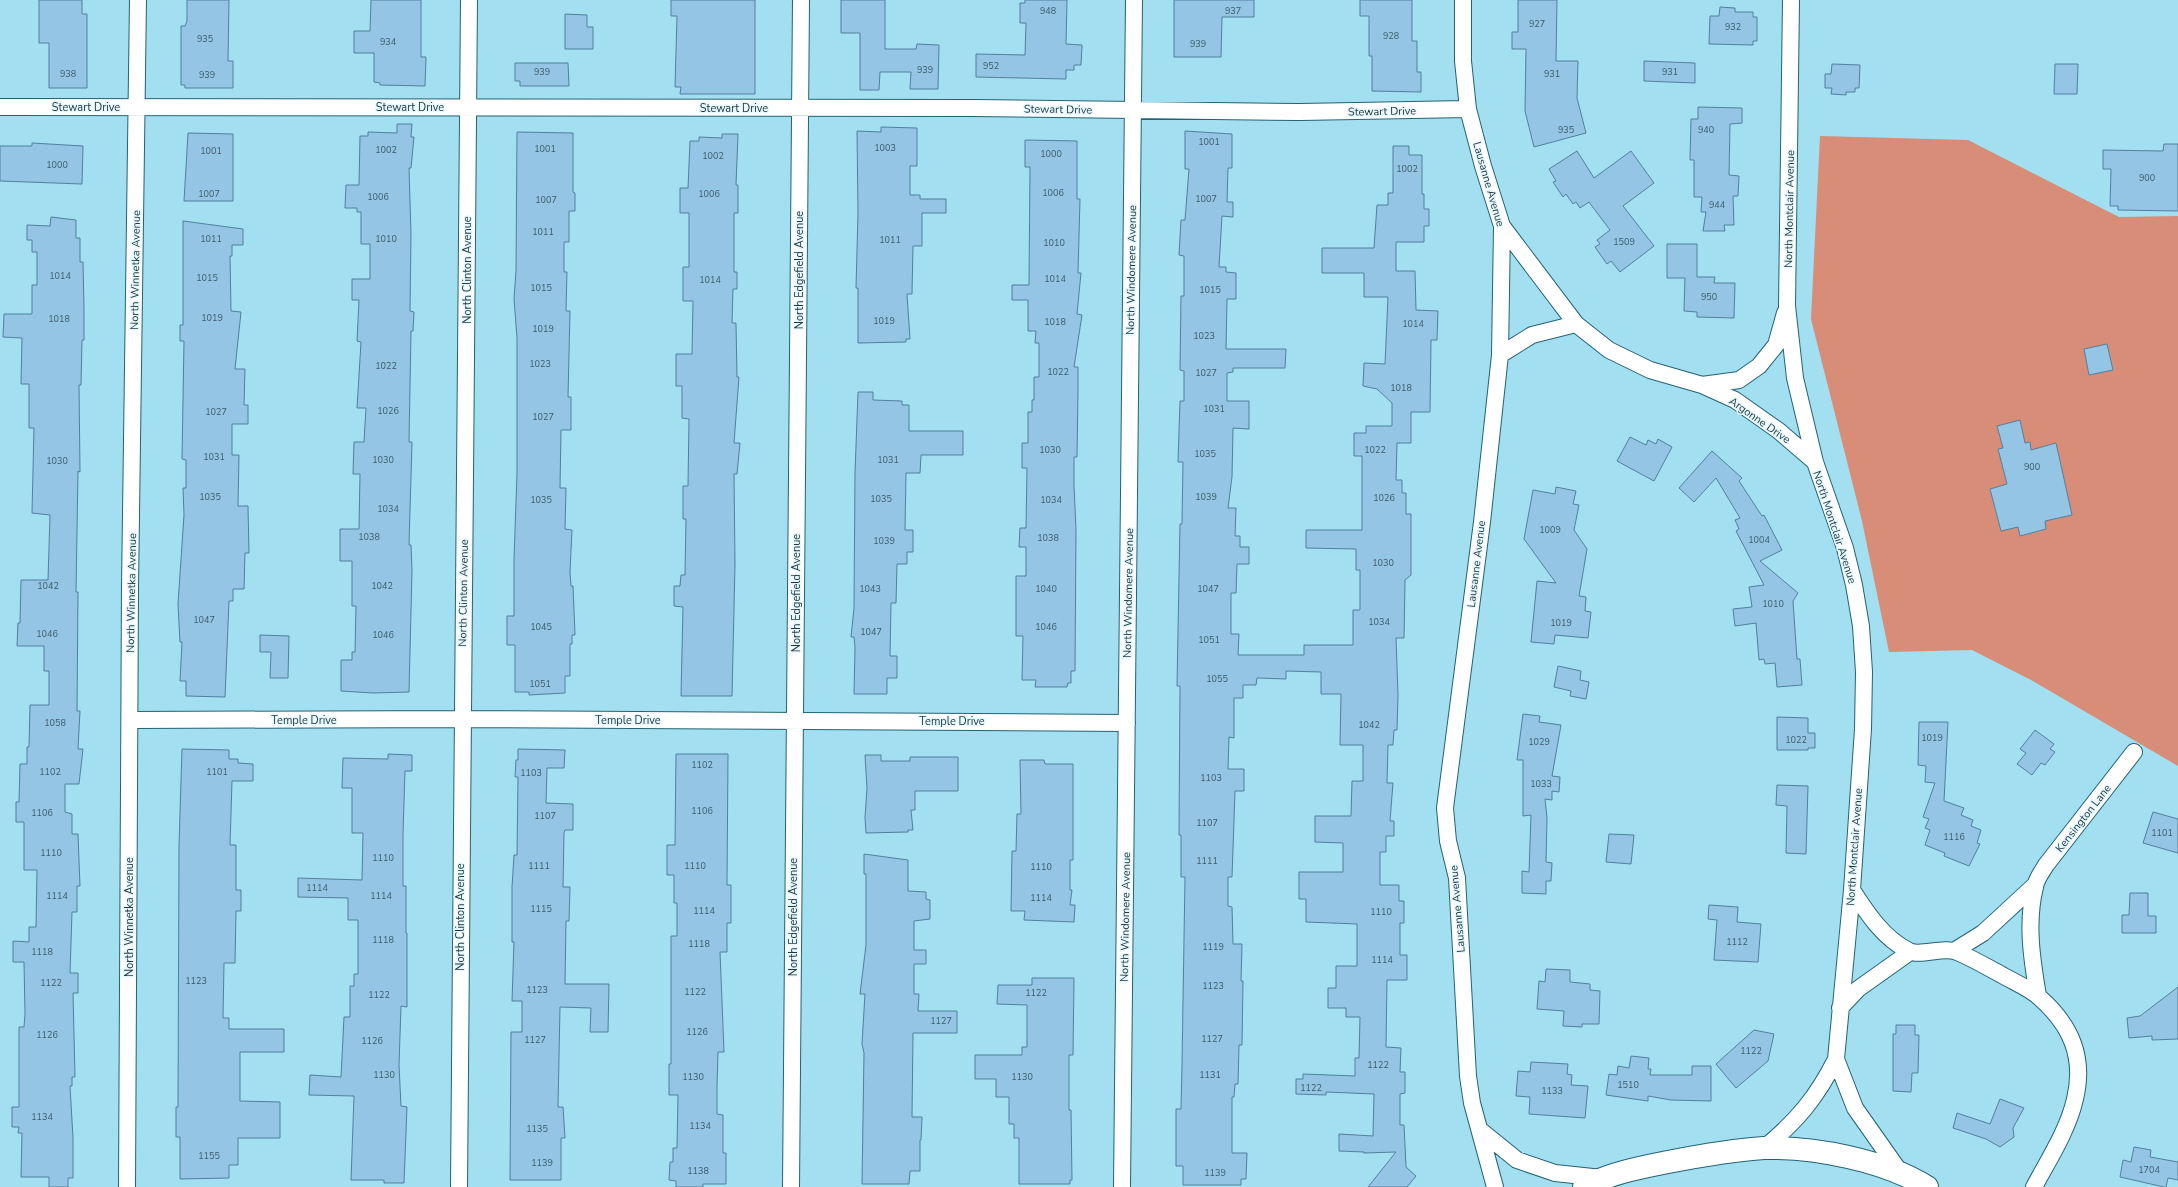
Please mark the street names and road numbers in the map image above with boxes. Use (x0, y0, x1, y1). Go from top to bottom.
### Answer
street label: Stewart Drive (52, 100, 120, 115)
street label: Stewart Drive (376, 100, 444, 115)
street label: Stewart Drive (700, 101, 768, 116)
street label: Stewart Drive (1024, 101, 1092, 118)
street label: Stewart Drive (1348, 103, 1416, 120)
street label: Lausanne Avenue (1469, 140, 1508, 228)
street label: North Montclair Avenue (1781, 150, 1798, 268)
street label: North Windomere Avenue (1123, 205, 1140, 335)
street label: North Winnetka Avenue (127, 210, 144, 330)
street label: North Edgefield Avenue (792, 211, 807, 329)
street label: North Clinton Avenue (460, 216, 475, 324)
street label: Argonne Drive (1726, 394, 1794, 447)
street label: North Montclair Avenue (1809, 469, 1860, 586)
street label: Lausanne Avenue (1464, 519, 1489, 609)
street label: North Windomere Avenue (1120, 528, 1137, 658)
street label: North Winnetka Avenue (123, 533, 140, 653)
street label: North Edgefield Avenue (789, 534, 804, 652)
street label: North Clinton Avenue (455, 539, 472, 647)
street label: Temple Drive (271, 713, 337, 728)
street label: Temple Drive (595, 713, 661, 728)
street label: Temple Drive (919, 714, 985, 729)
street label: Kensington Lane (2052, 781, 2115, 855)
street label: North Montclair Avenue (1843, 788, 1866, 906)
street label: North Windomere Avenue (1117, 852, 1134, 982)
street label: North Winnetka Avenue (122, 857, 137, 977)
street label: North Edgefield Avenue (786, 858, 801, 976)
street label: North Clinton Avenue (453, 863, 468, 971)
street label: Lausanne Avenue (1446, 864, 1469, 953)

